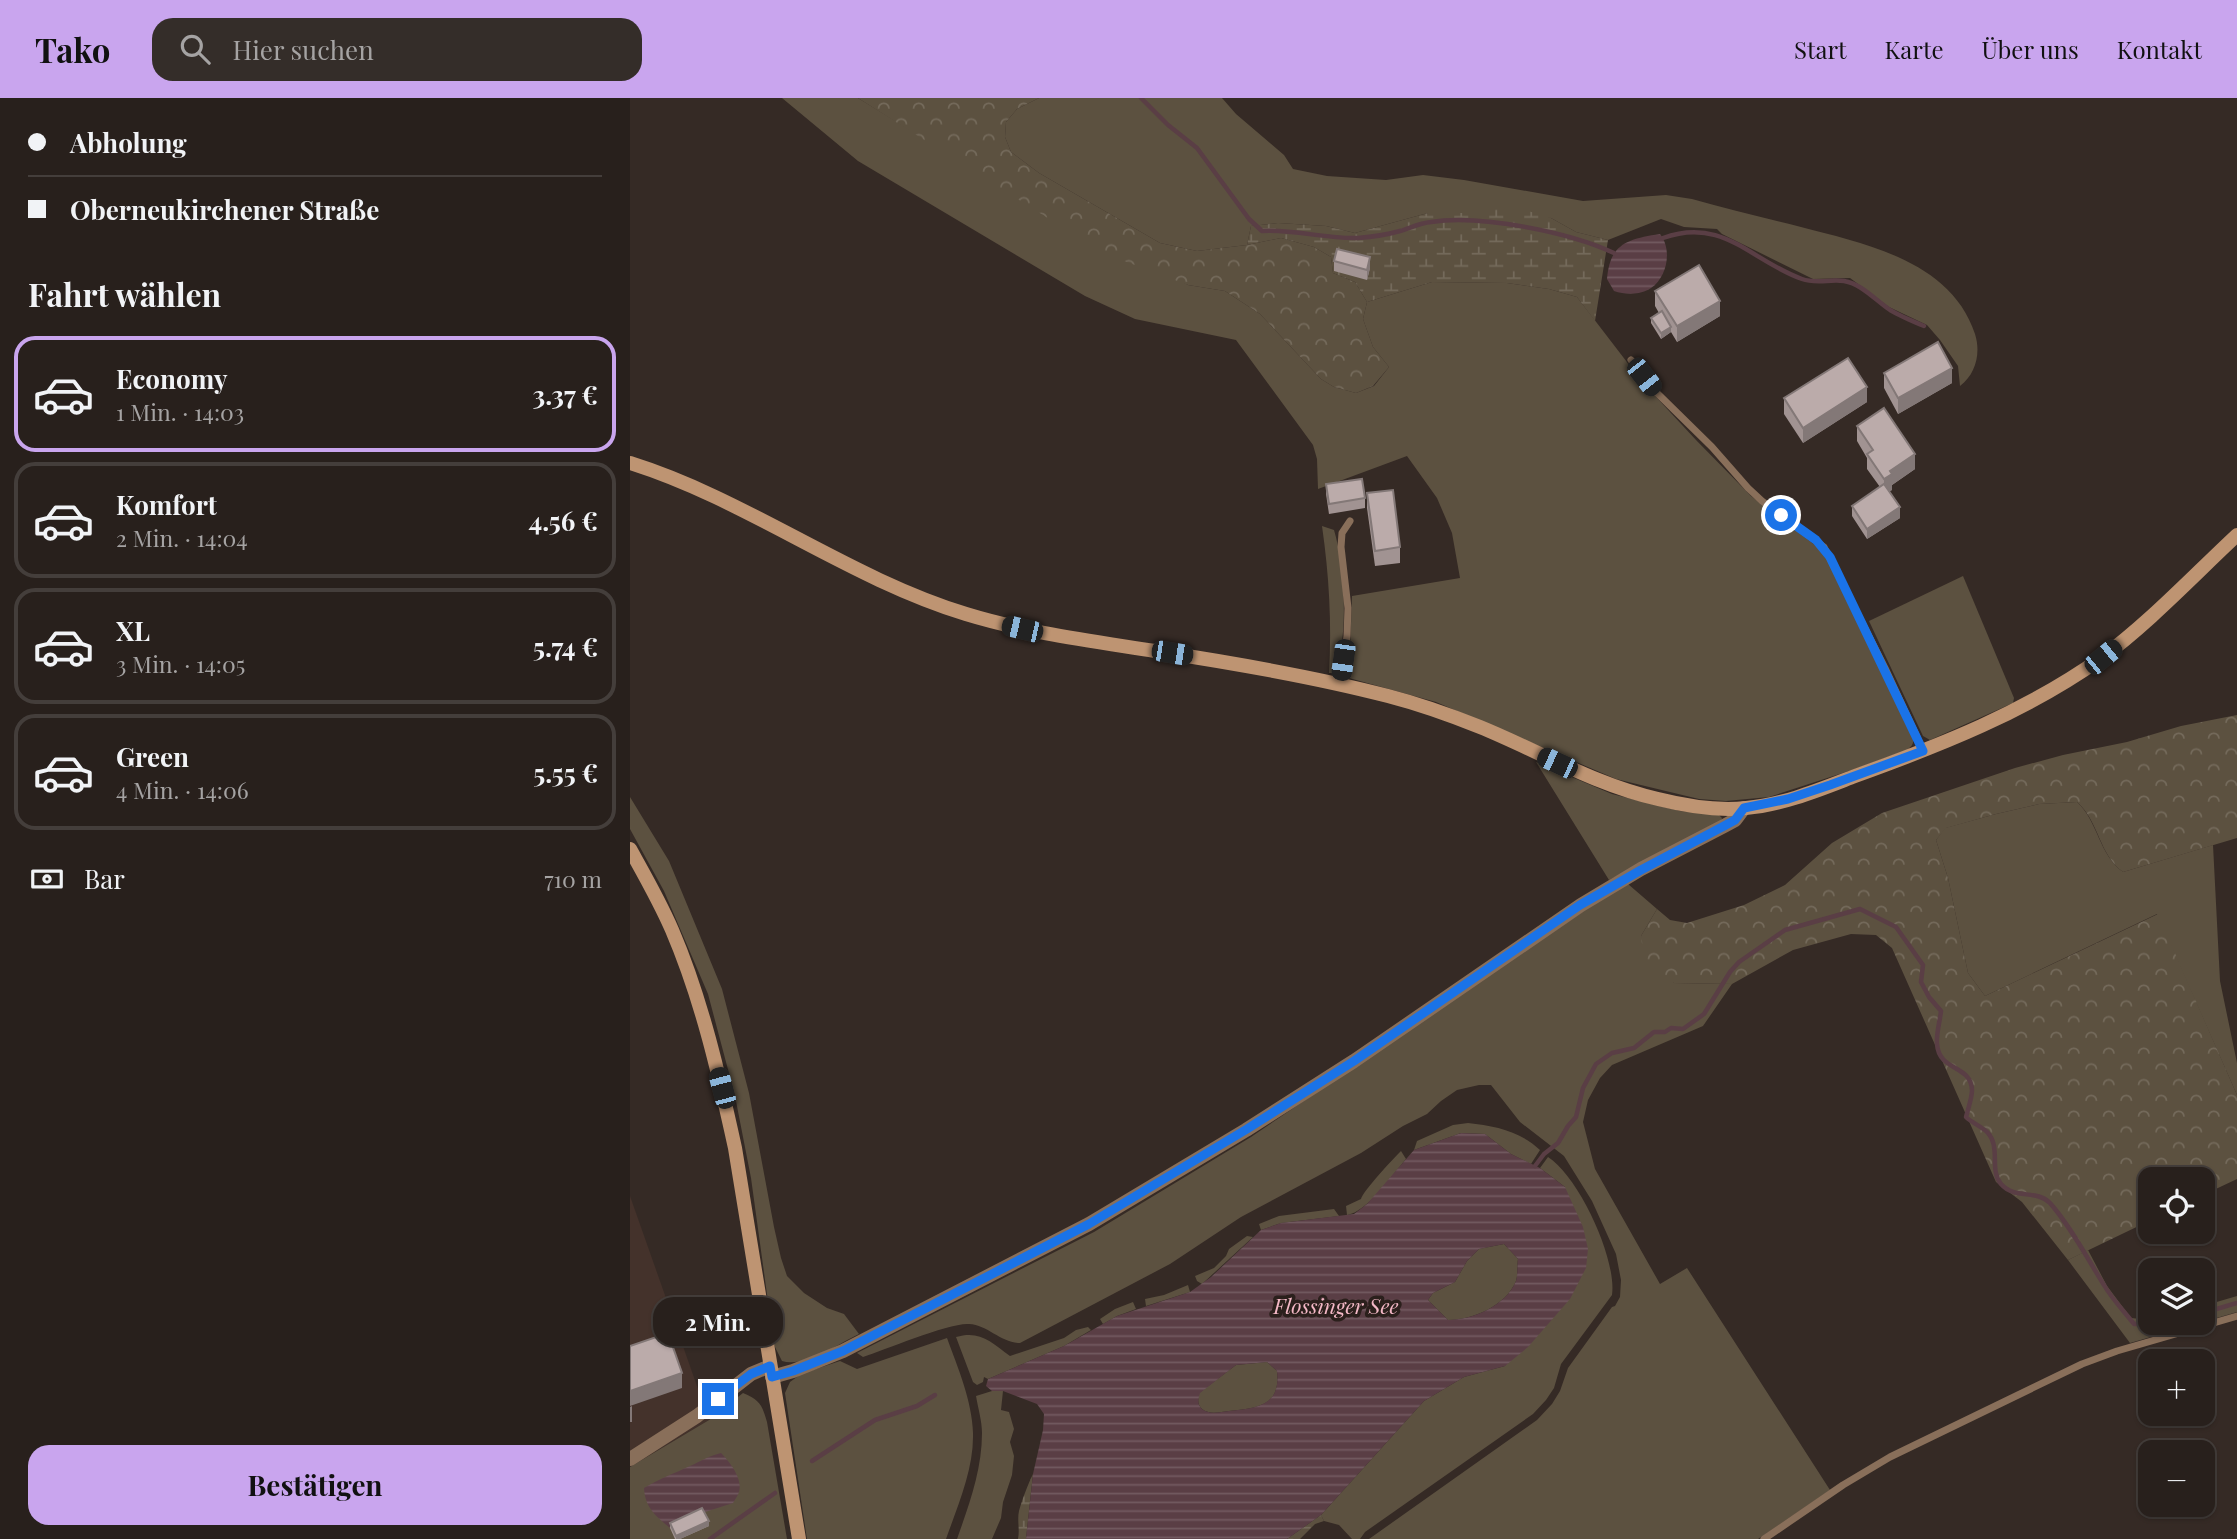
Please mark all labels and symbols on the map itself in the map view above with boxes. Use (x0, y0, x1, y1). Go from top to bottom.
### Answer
car (1623, 354, 1666, 400)
route start (1765, 499, 1797, 531)
car (1000, 614, 1045, 644)
car (2081, 636, 2126, 678)
car (1330, 638, 1357, 682)
car (1150, 639, 1195, 667)
car (1534, 745, 1581, 781)
car (707, 1065, 738, 1111)
water label: Flossinger See (1273, 1291, 1398, 1319)
callout: 2 Min. (653, 1298, 783, 1346)
route end (702, 1383, 734, 1415)

